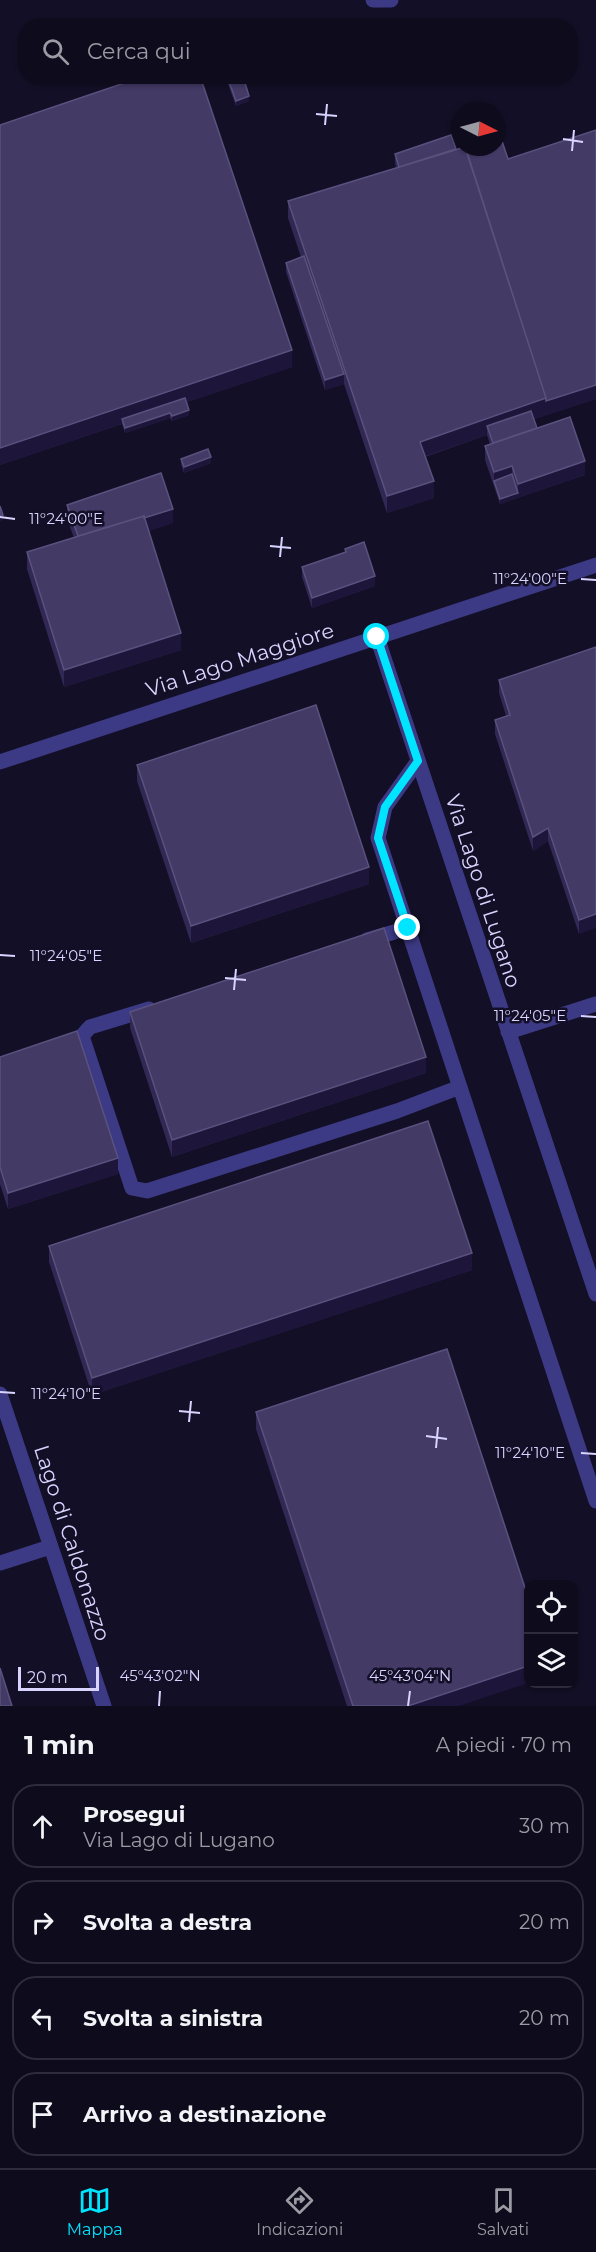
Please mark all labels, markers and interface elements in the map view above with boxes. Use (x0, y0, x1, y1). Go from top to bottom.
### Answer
search box (18, 18, 578, 84)
icon: search (39, 35, 72, 68)
text: Cerca qui (87, 38, 191, 65)
north arrow (452, 102, 506, 156)
text: 11°24'00"E (29, 509, 103, 528)
text: 11°24'00"E (493, 569, 567, 588)
street label: Via Lago Maggiore (143, 617, 337, 702)
route start (363, 623, 389, 649)
street label: Via Lago di Lugano (440, 791, 526, 991)
route end (394, 914, 420, 940)
text: 11°24'05"E (30, 946, 102, 965)
text: 11°24'05"E (494, 1006, 566, 1025)
text: 11°24'10"E (31, 1384, 101, 1403)
street label: Lago di Caldonazzo (29, 1442, 116, 1644)
text: 11°24'10"E (495, 1443, 565, 1462)
map controls (524, 1580, 578, 1688)
button: locate (524, 1580, 578, 1634)
button: layers (524, 1634, 578, 1688)
scale bar (18, 1664, 99, 1692)
text: 45°43'02"N (119, 1666, 201, 1685)
text: 45°43'04"N (369, 1666, 451, 1685)
text: 20 m (27, 1668, 68, 1687)
text: 1 min (24, 1729, 95, 1761)
text: A piedi · 70 m (436, 1733, 572, 1757)
text: Prosegui (83, 1801, 185, 1828)
icon: ahead (26, 1810, 59, 1843)
text: 30 m (519, 1814, 570, 1838)
text: Via Lago di Lugano (83, 1828, 275, 1852)
icon: right (26, 1906, 59, 1939)
text: Svolta a destra (83, 1909, 252, 1936)
text: 20 m (519, 1910, 570, 1934)
icon: left (26, 2002, 59, 2035)
text: Svolta a sinistra (83, 2005, 263, 2032)
text: 20 m (519, 2006, 570, 2030)
icon: arrive (26, 2098, 59, 2131)
text: Arrivo a destinazione (83, 2101, 326, 2128)
tab: Mappa (67, 2184, 123, 2239)
tab: Indicazioni (256, 2184, 343, 2239)
tab: Salvati (477, 2184, 529, 2239)

